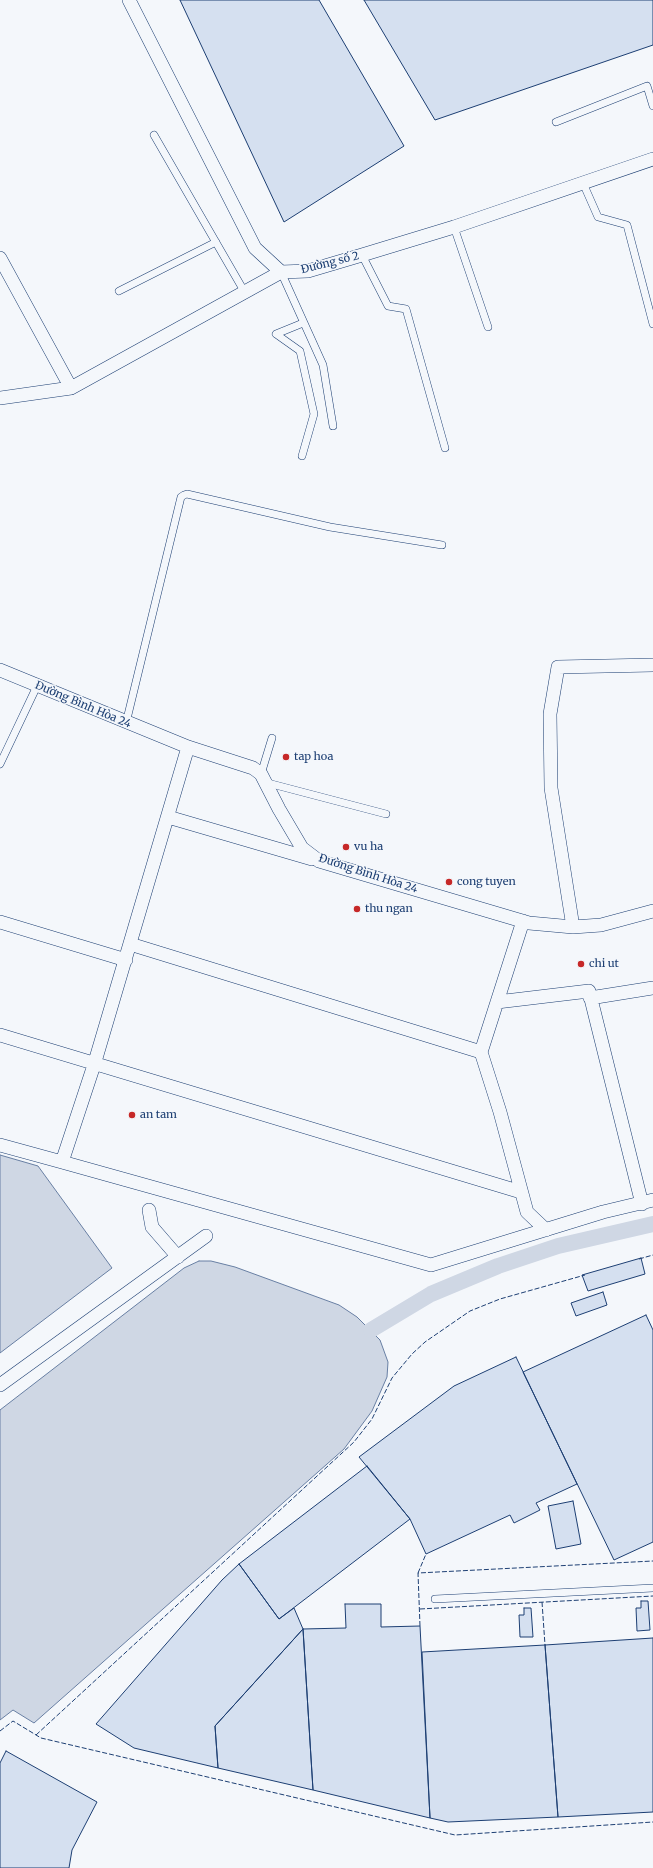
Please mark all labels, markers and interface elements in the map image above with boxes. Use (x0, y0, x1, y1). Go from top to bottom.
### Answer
street label: Đường số 2 (300, 249, 360, 277)
street label: Đường Bình Hòa 24 (33, 679, 133, 731)
place label: tap hoa (294, 750, 333, 764)
marker: tap hoa (281, 752, 291, 762)
place label: vu ha (354, 840, 383, 854)
marker: vu ha (341, 842, 351, 852)
street label: Đường Bình Hòa 24 (317, 852, 419, 896)
place label: cong tuyen (457, 875, 516, 889)
marker: cong tuyen (444, 877, 454, 887)
place label: thu ngan (365, 902, 413, 916)
marker: thu ngan (352, 904, 362, 914)
place label: chi ut (589, 957, 619, 971)
marker: chi ut (576, 959, 586, 969)
place label: an tam (140, 1108, 177, 1122)
marker: an tam (127, 1110, 137, 1120)

